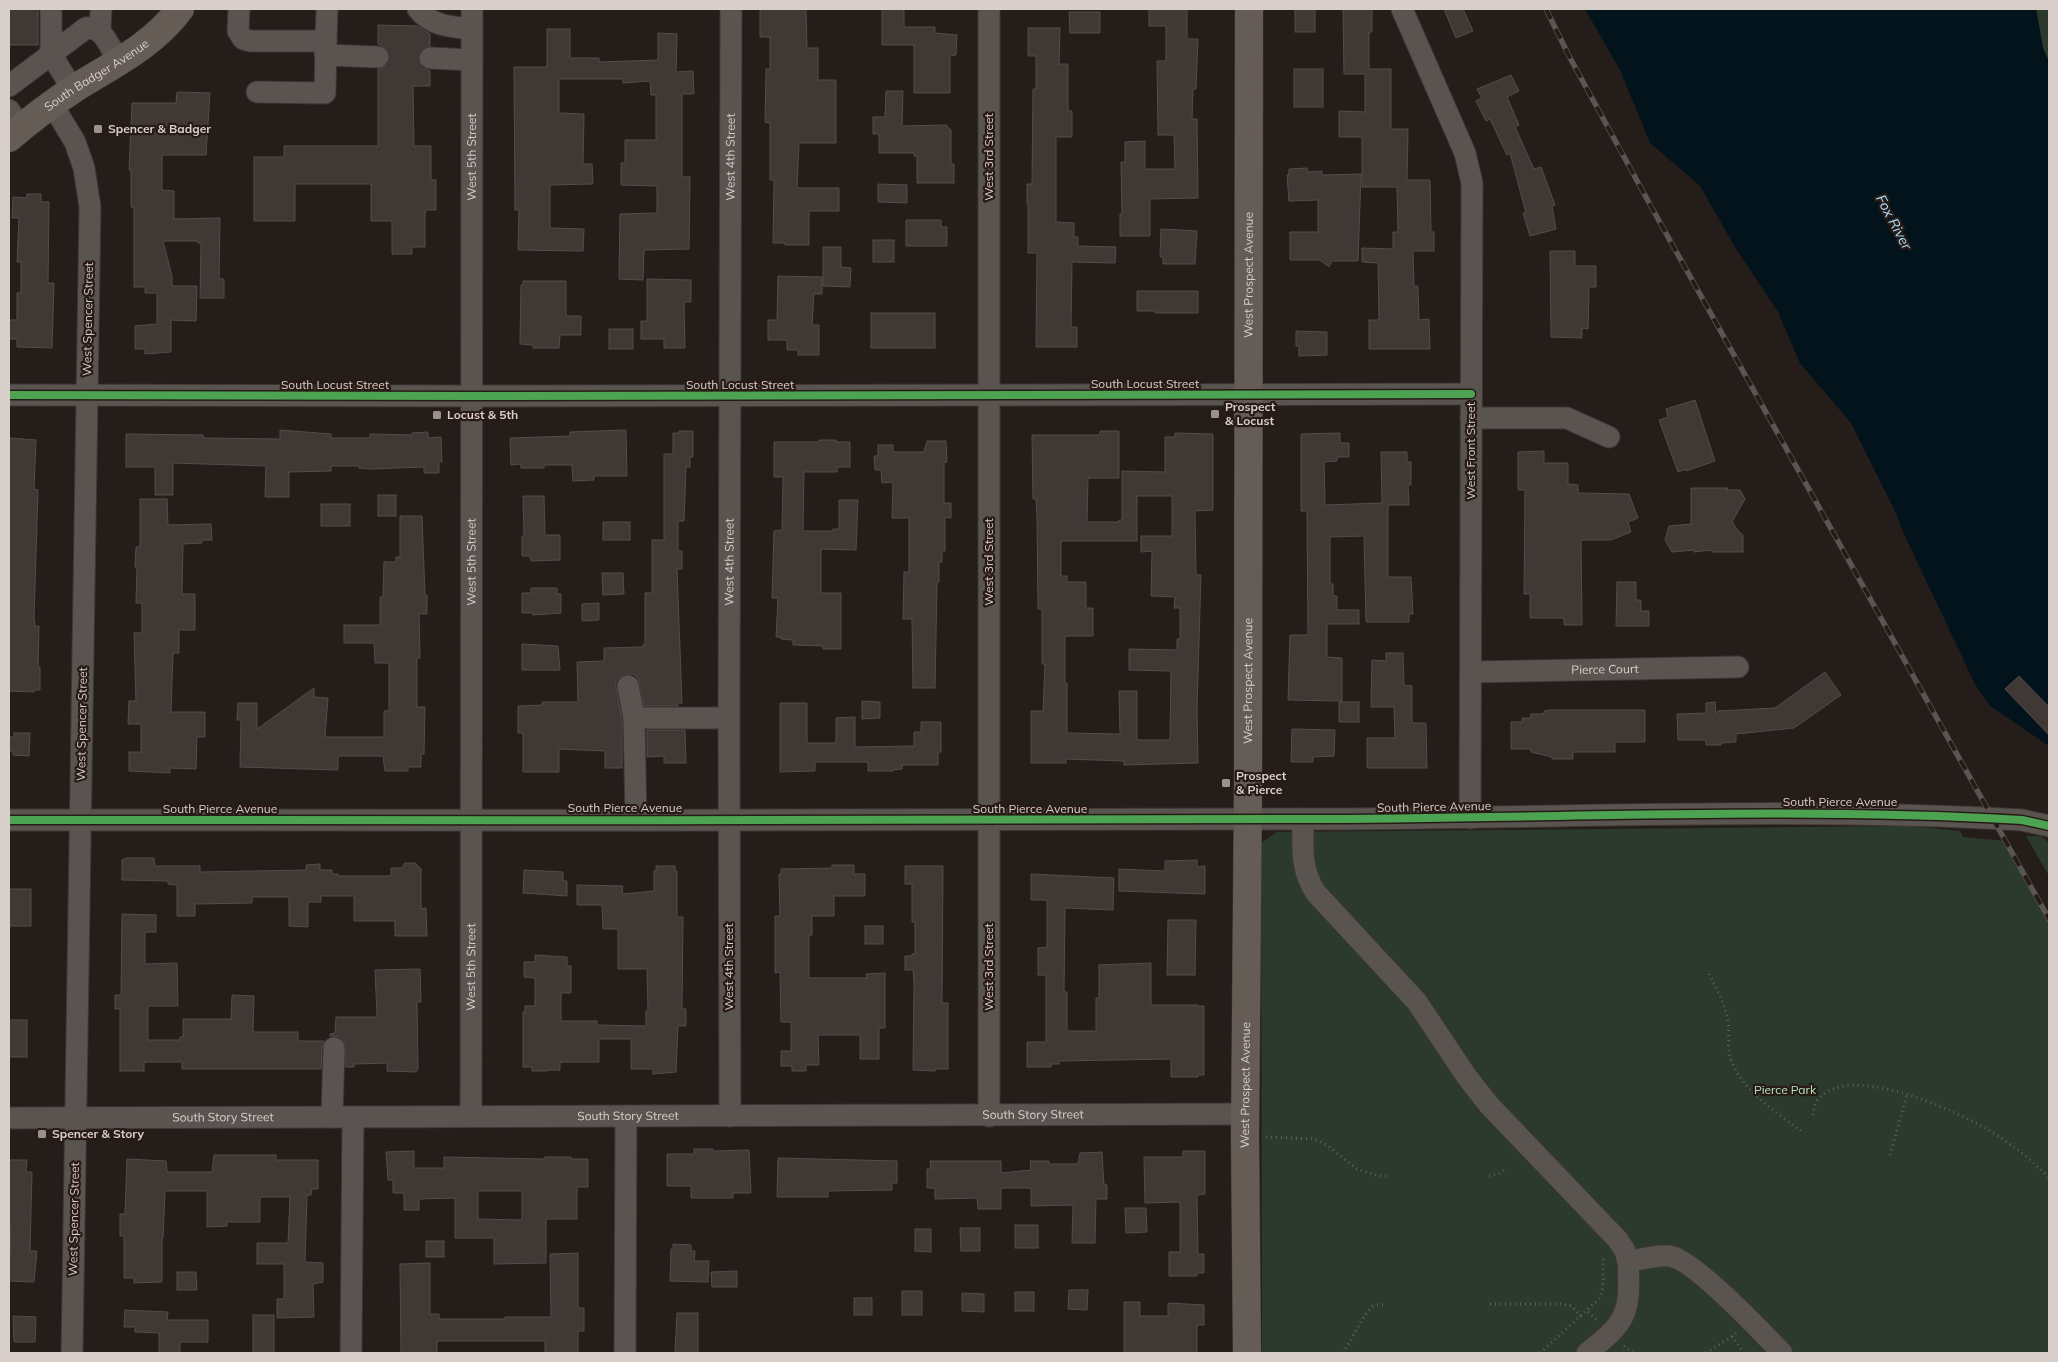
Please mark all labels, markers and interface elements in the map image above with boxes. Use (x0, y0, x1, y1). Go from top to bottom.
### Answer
street label: South Badger Avenue (41, 36, 152, 114)
street label: West 5th Street (464, 113, 479, 201)
street label: West 4th Street (722, 113, 738, 201)
street label: West 3rd Street (981, 113, 996, 201)
place label: Spencer & Badger (108, 121, 211, 136)
marker: Spencer & Badger (92, 123, 104, 135)
water label: Fox River (1872, 191, 1916, 253)
street label: West Prospect Avenue (1241, 212, 1256, 338)
street label: West Spencer Street (79, 262, 96, 376)
street label: South Locust Street (1091, 376, 1199, 391)
street label: South Locust Street (281, 377, 389, 392)
street label: South Locust Street (686, 377, 794, 392)
place label: Prospect & Locust (1225, 399, 1276, 428)
street label: West Front Street (1463, 402, 1478, 500)
place label: Locust & 5th (447, 407, 518, 422)
marker: Prospect & Locust (1209, 408, 1221, 420)
marker: Locust & 5th (431, 409, 443, 421)
street label: West 5th Street (463, 518, 479, 606)
street label: West 4th Street (721, 518, 737, 606)
street label: West 3rd Street (981, 518, 996, 606)
street label: West Prospect Avenue (1240, 618, 1255, 744)
street label: Pierce Court (1571, 661, 1639, 677)
street label: West Spencer Street (73, 667, 90, 781)
place label: Prospect & Pierce (1236, 768, 1287, 797)
marker: Prospect & Pierce (1220, 777, 1232, 789)
street label: South Pierce Avenue (1783, 794, 1897, 809)
street label: South Pierce Avenue (1377, 798, 1491, 815)
street label: South Pierce Avenue (568, 800, 682, 815)
street label: South Pierce Avenue (163, 801, 277, 816)
street label: South Pierce Avenue (973, 801, 1087, 816)
street label: West 5th Street (463, 923, 478, 1011)
street label: West 4th Street (721, 923, 736, 1011)
street label: West 3rd Street (981, 923, 996, 1011)
street label: West Prospect Avenue (1237, 1022, 1253, 1148)
park label: Pierce Park (1754, 1082, 1817, 1097)
street label: South Story Street (982, 1107, 1084, 1122)
street label: South Story Street (577, 1108, 679, 1123)
street label: South Story Street (172, 1109, 274, 1124)
place label: Spencer & Story (52, 1126, 144, 1141)
marker: Spencer & Story (36, 1128, 48, 1140)
street label: West Spencer Street (65, 1162, 82, 1276)

